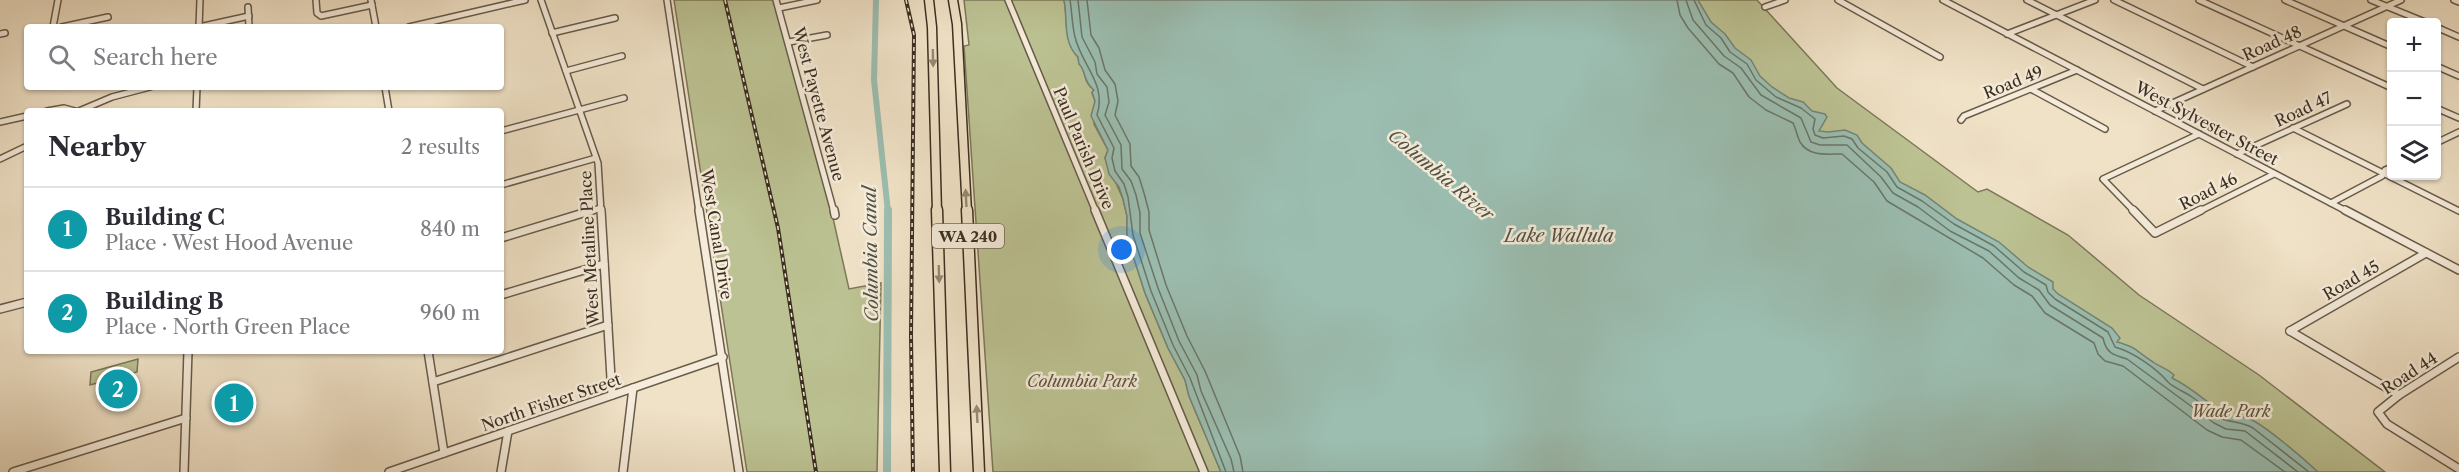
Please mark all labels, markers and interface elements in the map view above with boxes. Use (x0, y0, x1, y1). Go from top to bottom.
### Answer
map controls (2387, 18, 2441, 180)
button: + (2387, 18, 2441, 72)
street label: Road 48 (2239, 21, 2305, 65)
search box (24, 24, 504, 90)
street label: West Payette Avenue (789, 24, 849, 183)
icon: search (45, 41, 78, 74)
text: Search here (93, 44, 218, 71)
one-way arrow (928, 49, 938, 68)
street label: Road 49 (1980, 61, 2046, 103)
button: − (2387, 72, 2441, 126)
street label: West Sylvester Street (2131, 76, 2282, 169)
street label: Paul Parish Drive (1049, 84, 1119, 212)
street label: Road 47 (2271, 87, 2335, 131)
water label: Columbia River (1384, 124, 1499, 227)
button: layers (2387, 126, 2441, 180)
text: Nearby (48, 131, 146, 163)
text: 2 results (401, 135, 480, 159)
street label: West Canal Drive (697, 166, 737, 301)
street label: Road 46 (2176, 168, 2240, 214)
street label: West Metaline Place (575, 170, 603, 327)
water label: Columbia Canal (859, 184, 883, 322)
one-way arrow (962, 188, 971, 207)
text: Building C (105, 204, 225, 231)
text: 1 (63, 217, 72, 241)
text: 840 m (420, 217, 480, 241)
road number: WA 240 (932, 224, 1004, 248)
water label: Lake Wallula (1502, 225, 1614, 247)
text: Place · West Hood Avenue (105, 231, 353, 255)
your location (1107, 235, 1136, 264)
street label: Road 45 (2319, 256, 2383, 304)
one-way arrow (934, 265, 944, 284)
text: Building B (105, 288, 224, 315)
text: 2 (62, 301, 73, 325)
text: 960 m (420, 301, 480, 325)
text: Place · North Green Place (105, 315, 350, 339)
street label: Road 44 (2377, 348, 2441, 398)
pin: 2 (98, 366, 138, 412)
street label: North Fisher Street (478, 369, 624, 435)
park label: Columbia Park (1027, 371, 1138, 391)
pin: 1 (214, 380, 254, 426)
park label: Wade Park (2191, 401, 2271, 421)
one-way arrow (972, 404, 981, 423)

